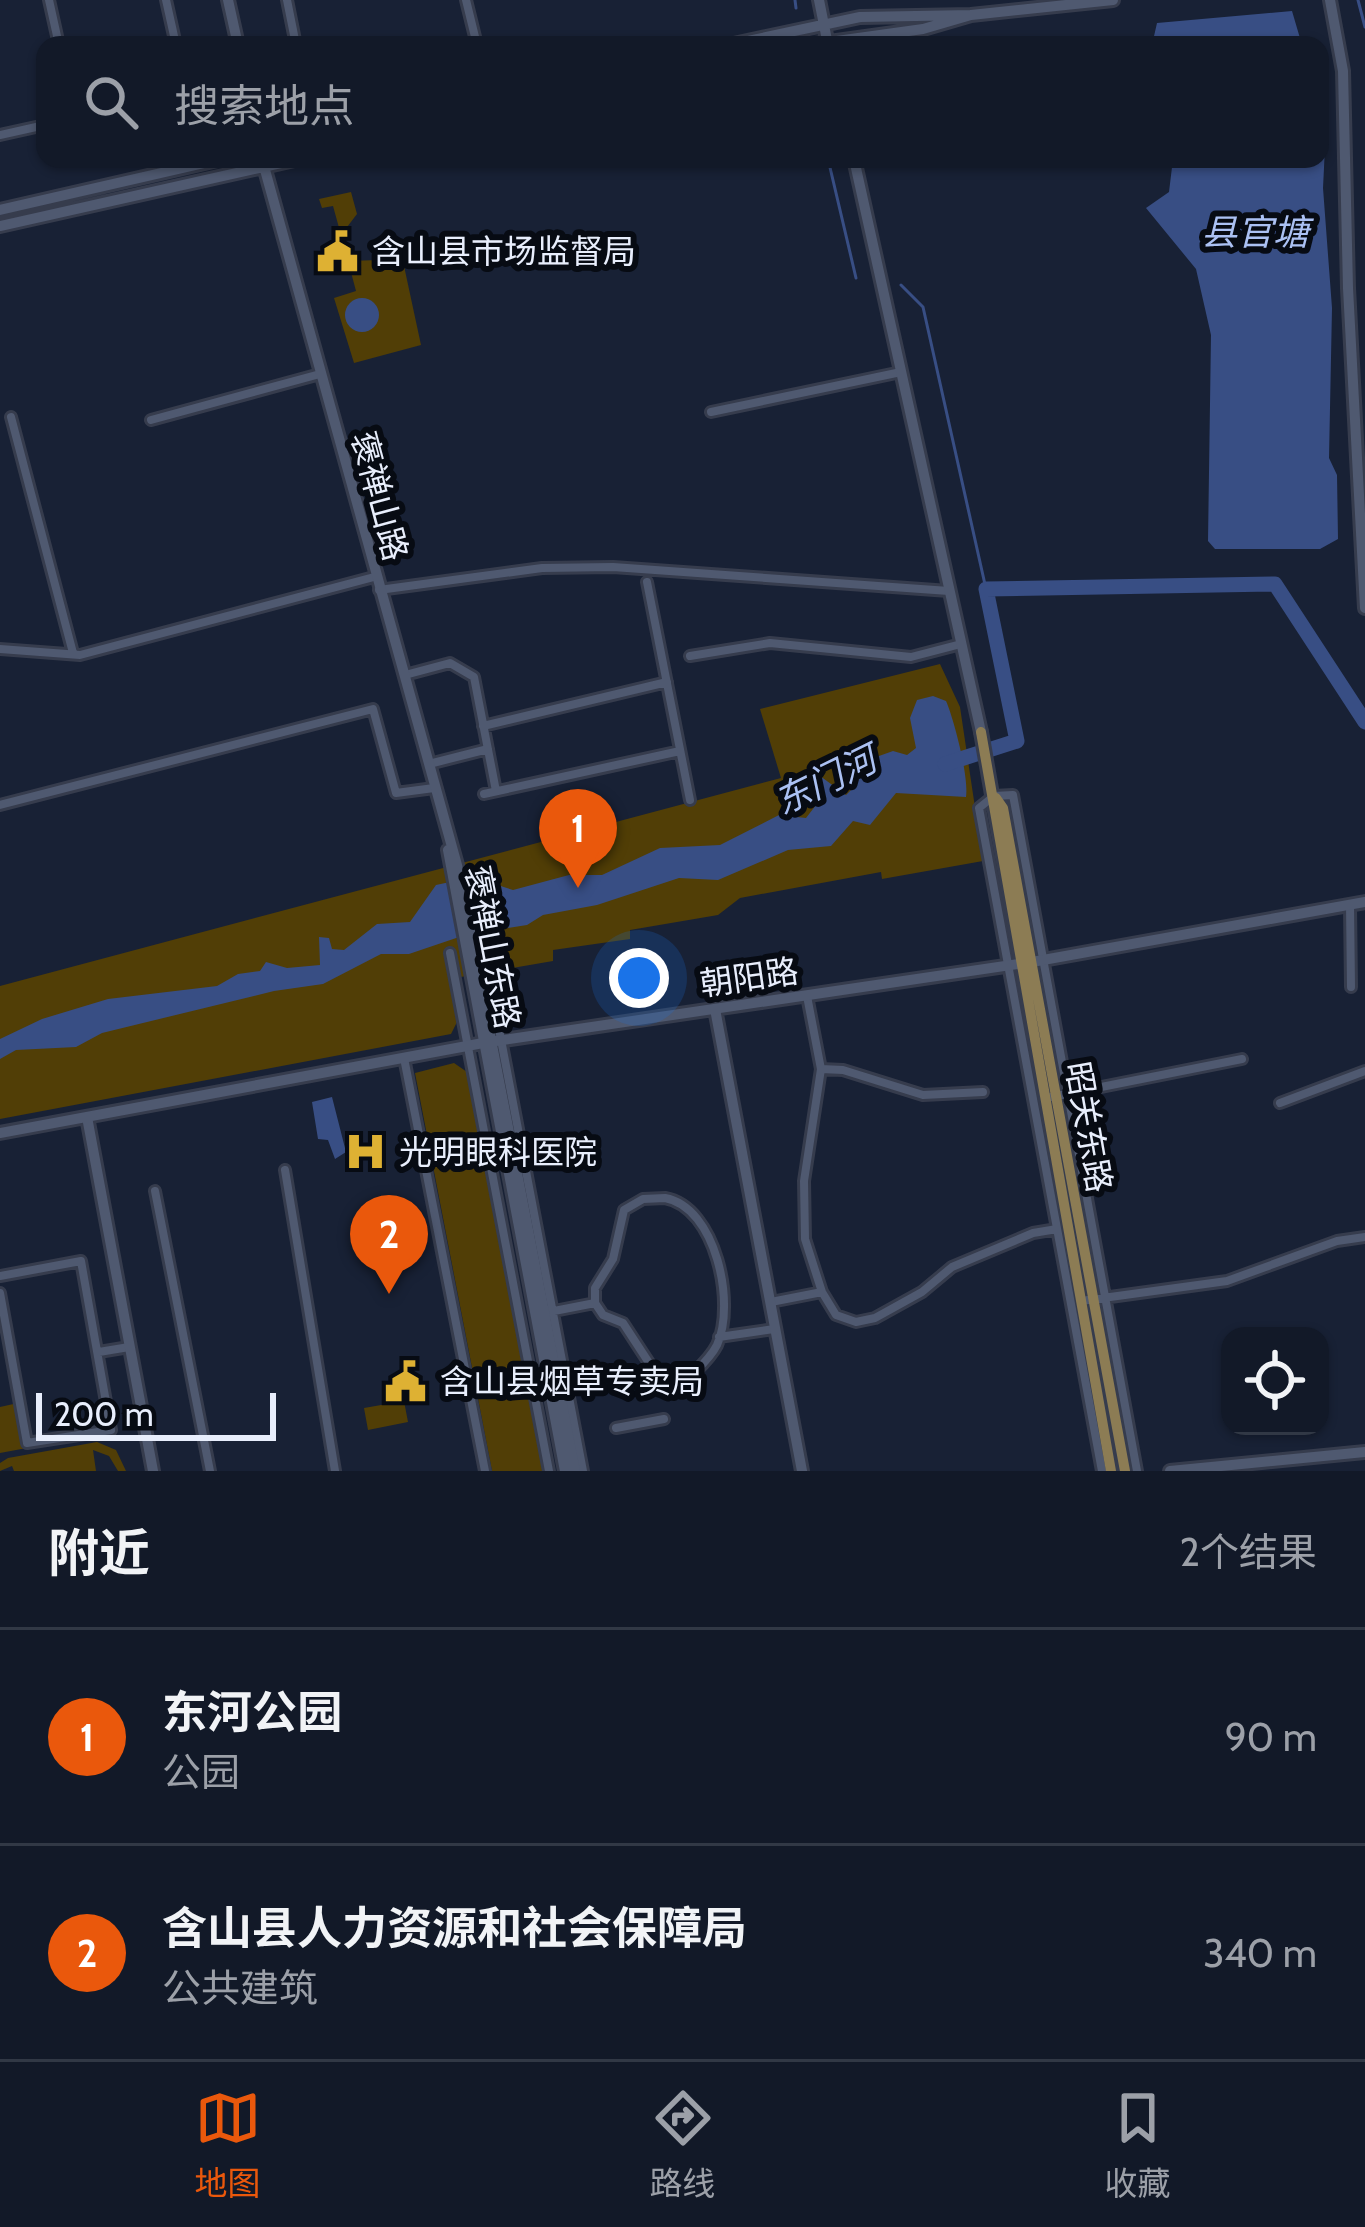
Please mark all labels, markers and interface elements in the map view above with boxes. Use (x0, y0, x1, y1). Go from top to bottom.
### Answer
search box (36, 36, 1329, 168)
icon: search (78, 69, 144, 135)
text: 搜索地点 (174, 79, 354, 133)
water label: 县官塘 (1201, 210, 1314, 254)
public building icon: 含山县市场监督局 (315, 228, 361, 274)
place label: 含山县市场监督局 (372, 231, 636, 271)
street label: 褒禅山路 (344, 427, 416, 565)
water label: 东门河 (767, 734, 889, 823)
pin: 1 (539, 789, 617, 888)
street label: 褒禅山东路 (458, 862, 528, 1032)
your location (609, 948, 669, 1008)
street label: 朝阳路 (697, 950, 801, 1004)
street label: 昭关东路 (1058, 1059, 1120, 1195)
hospital icon: 光明眼科医院 (342, 1129, 388, 1175)
place label: 光明眼科医院 (399, 1132, 597, 1172)
pin: 2 (350, 1195, 428, 1294)
map controls (1221, 1327, 1329, 1435)
button: locate (1221, 1327, 1329, 1435)
public building icon: 含山县烟草专卖局 (383, 1358, 429, 1404)
place label: 含山县烟草专卖局 (440, 1361, 704, 1401)
scale bar (36, 1387, 276, 1440)
text: 200 m (54, 1394, 154, 1434)
text: 附近 (48, 1522, 150, 1584)
text: 2个结果 (1180, 1528, 1317, 1576)
text: 东河公园 (162, 1685, 342, 1739)
text: 1 (80, 1713, 94, 1761)
text: 90 m (1225, 1713, 1317, 1761)
text: 公园 (162, 1748, 240, 1796)
text: 含山县人力资源和社会保障局 (162, 1901, 747, 1955)
text: 2 (77, 1929, 97, 1977)
text: 340 m (1203, 1929, 1317, 1977)
text: 公共建筑 (162, 1964, 318, 2012)
tab: 地图 (195, 2085, 261, 2205)
tab: 路线 (650, 2085, 716, 2205)
tab: 收藏 (1105, 2085, 1171, 2205)

